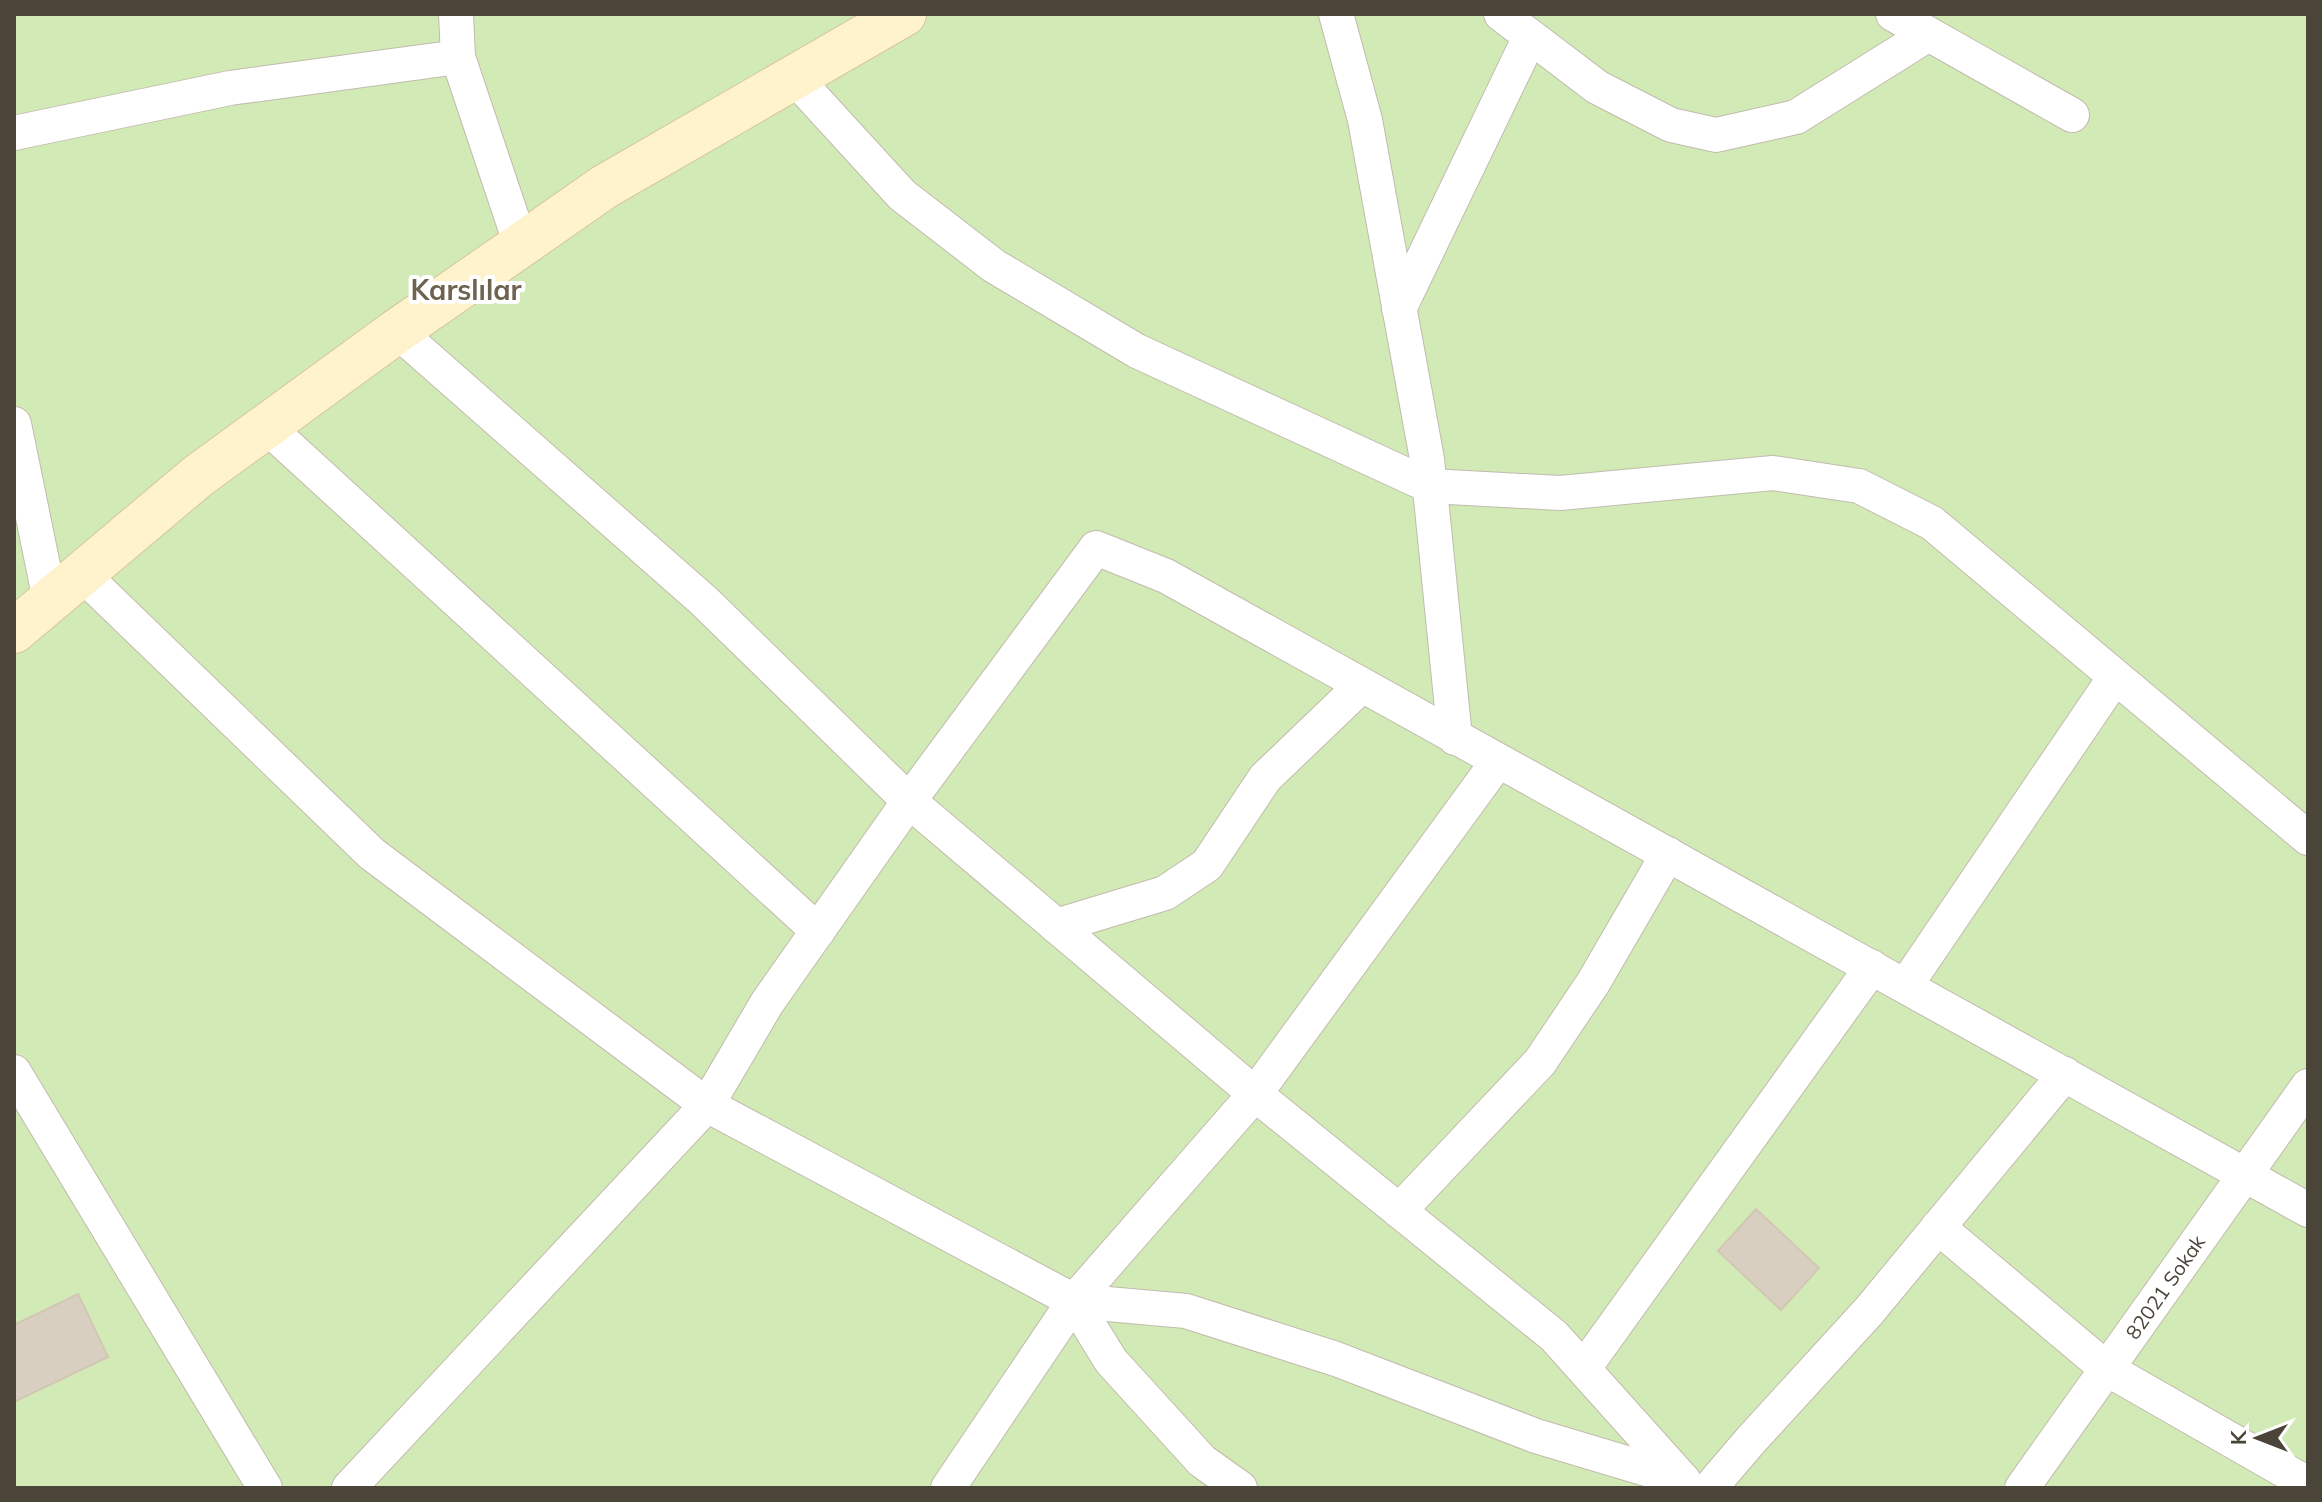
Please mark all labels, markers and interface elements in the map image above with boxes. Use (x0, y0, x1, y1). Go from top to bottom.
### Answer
district label: Karslılar (410, 272, 522, 307)
street label: 82021 Sokak (2120, 1229, 2211, 1344)
north arrow (2218, 1398, 2298, 1478)
text: K (2224, 1429, 2252, 1445)

